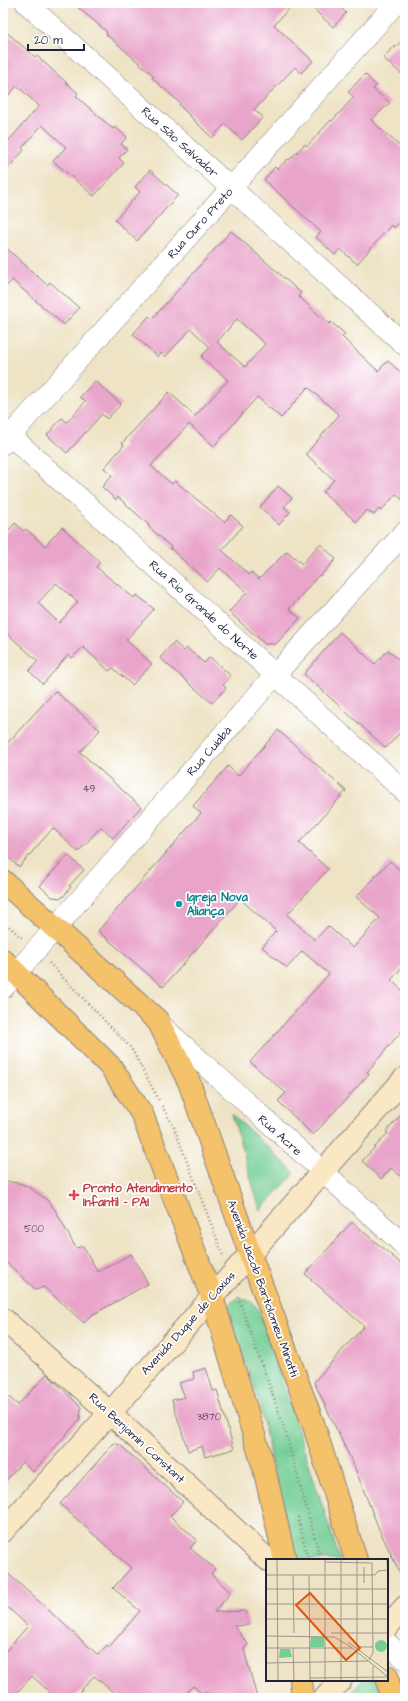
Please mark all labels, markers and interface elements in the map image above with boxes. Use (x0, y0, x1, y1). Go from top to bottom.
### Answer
scale bar (28, 26, 84, 52)
text: 20 m (34, 32, 63, 49)
street label: Rua São Salvador (137, 103, 222, 182)
street label: Rua Ouro Preto (164, 184, 237, 263)
street label: Rua Rio Grande do Norte (145, 557, 262, 665)
street label: Rua Cuiabá (183, 723, 236, 780)
house number: 49 (83, 782, 96, 796)
place label: Igreja Nova Aliança (187, 889, 249, 920)
marker: Igreja Nova Aliança (174, 899, 184, 909)
street label: Rua Acre (254, 1111, 306, 1160)
place label: Pronto Atendimento Infantil - PAI (83, 1180, 193, 1211)
marker: Pronto Atendimento Infantil - PAI (68, 1189, 80, 1201)
street label: Avenida Jacob Bartolomeu Minatti (223, 1197, 303, 1379)
house number: 500 (24, 1222, 44, 1236)
street label: Avenida Duque de Caxias (137, 1268, 240, 1379)
street label: Rua Benjamin Constant (85, 1389, 189, 1488)
house number: 3870 (197, 1410, 221, 1424)
inset map (266, 1559, 388, 1681)

